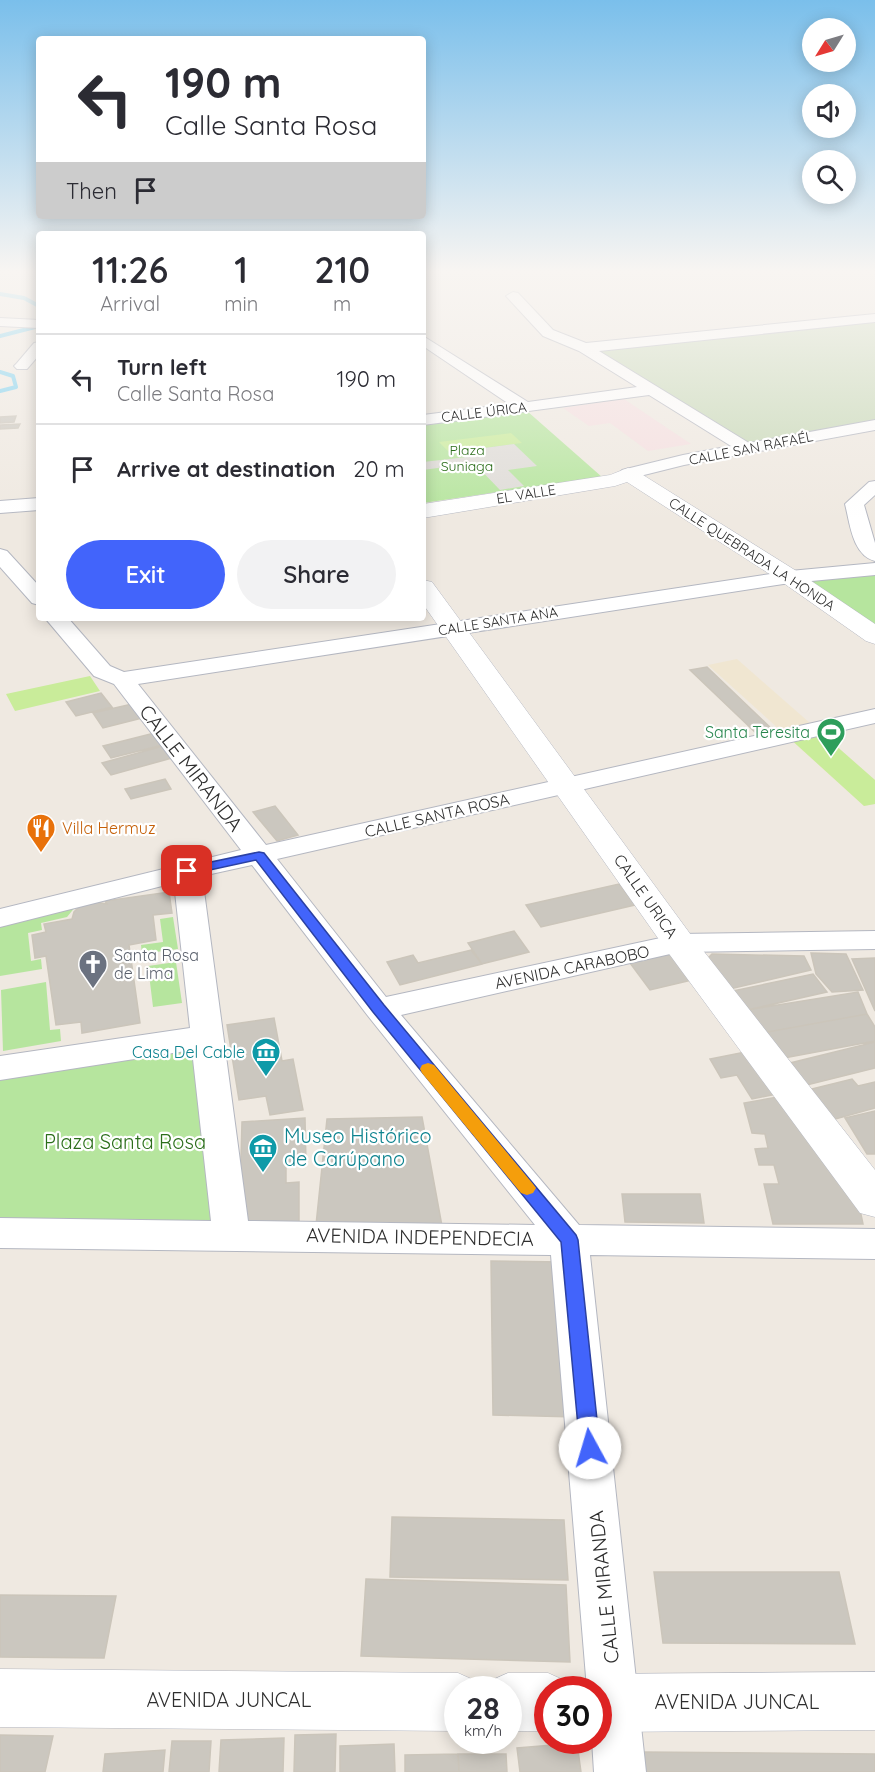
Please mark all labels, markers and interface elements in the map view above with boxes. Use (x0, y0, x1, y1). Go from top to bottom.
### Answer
north arrow (802, 18, 856, 72)
map controls (802, 18, 856, 204)
text: 190 m (165, 56, 281, 109)
icon: left (66, 60, 144, 138)
button: sound (802, 84, 856, 138)
text: Calle Santa Rosa (165, 108, 377, 142)
button: search (802, 150, 856, 204)
icon: arrive (129, 174, 162, 207)
text: Then (66, 177, 117, 205)
text: 11:26 (92, 247, 168, 292)
text: 1 (234, 247, 248, 292)
text: 210 (314, 247, 370, 292)
text: Arrival (100, 291, 160, 316)
text: min (224, 291, 258, 316)
text: m (333, 291, 351, 316)
text: Turn left (117, 353, 207, 381)
icon: left (66, 363, 99, 396)
text: 190 m (336, 365, 396, 393)
text: Calle Santa Rosa (117, 381, 274, 406)
street label: CALLE ÚRICA (440, 398, 528, 426)
street label: CALLE SAN RAFAÉL (687, 427, 815, 469)
park label: Plaza Suniaga (441, 441, 493, 475)
icon: arrive (66, 453, 99, 486)
text: Arrive at destination (117, 455, 335, 483)
text: 20 m (353, 455, 405, 483)
street label: EL VALLE (495, 480, 557, 508)
street label: CALLE QUEBRADA LA HONDA (666, 493, 838, 615)
button: Exit (66, 540, 225, 609)
button: Share (237, 540, 396, 609)
street label: CALLE SANTA ANA (437, 603, 559, 639)
street label: CALLE MIRANDA (134, 699, 249, 836)
sports icon: Santa Teresita (815, 716, 847, 758)
place label: Santa Teresita (705, 722, 810, 742)
street label: CALLE SANTA ROSA (363, 789, 511, 841)
restaurant icon: Villa Hermuz (25, 812, 57, 854)
place label: Villa Hermuz (62, 818, 156, 838)
pin (161, 845, 212, 896)
street label: CALLE URICA (610, 850, 682, 942)
icon: arrive (170, 854, 203, 887)
street label: AVENIDA CARABOBO (493, 941, 651, 993)
place label: Santa Rosa de Lima (114, 945, 199, 983)
church icon: Santa Rosa de Lima (77, 948, 109, 990)
museum icon: Casa Del Cable (250, 1036, 282, 1078)
place label: Casa Del Cable (132, 1042, 245, 1062)
place label: Museo Histórico de Carúpano (284, 1123, 431, 1171)
park label: Plaza Santa Rosa (44, 1129, 206, 1154)
museum icon: Museo Histórico de Carúpano (247, 1132, 279, 1174)
street label: AVENIDA INDEPENDECIA (306, 1222, 534, 1251)
position arrow (558, 1416, 622, 1480)
street label: CALLE MIRANDA (583, 1509, 624, 1665)
speed limit sign: 30 (534, 1676, 612, 1754)
street label: AVENIDA JUNCAL (147, 1687, 312, 1712)
text: 28 (466, 1689, 500, 1727)
street label: AVENIDA JUNCAL (655, 1689, 820, 1714)
text: km/h (464, 1721, 502, 1740)

